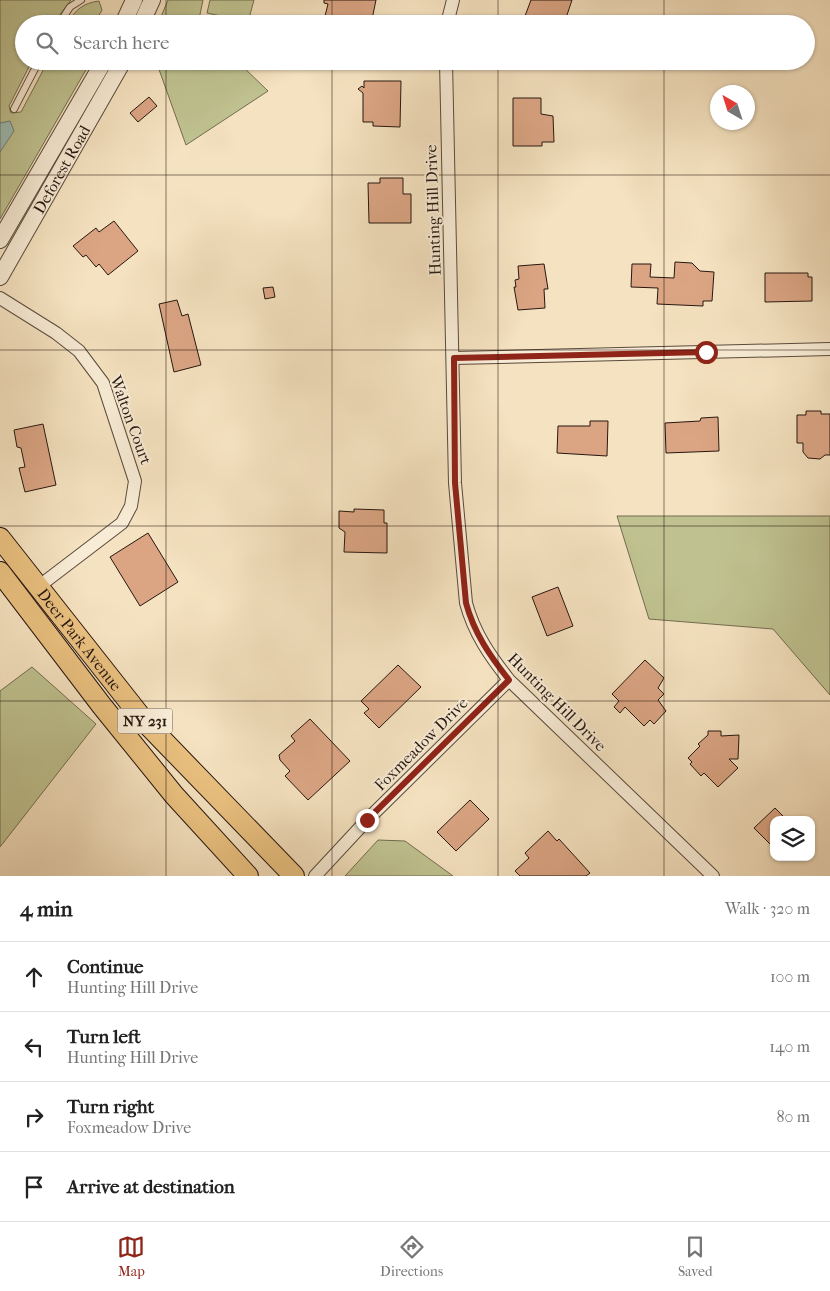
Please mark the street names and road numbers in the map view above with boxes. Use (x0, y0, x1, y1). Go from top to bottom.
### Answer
street label: Deforest Road (29, 122, 94, 217)
street label: Hunting Hill Drive (421, 144, 445, 276)
street label: Walton Court (106, 372, 156, 467)
street label: Deer Park Avenue (34, 584, 126, 694)
street label: Hunting Hill Drive (504, 649, 610, 755)
street label: Foxmeadow Drive (370, 693, 472, 795)
road number: NY 231 (118, 708, 172, 734)

